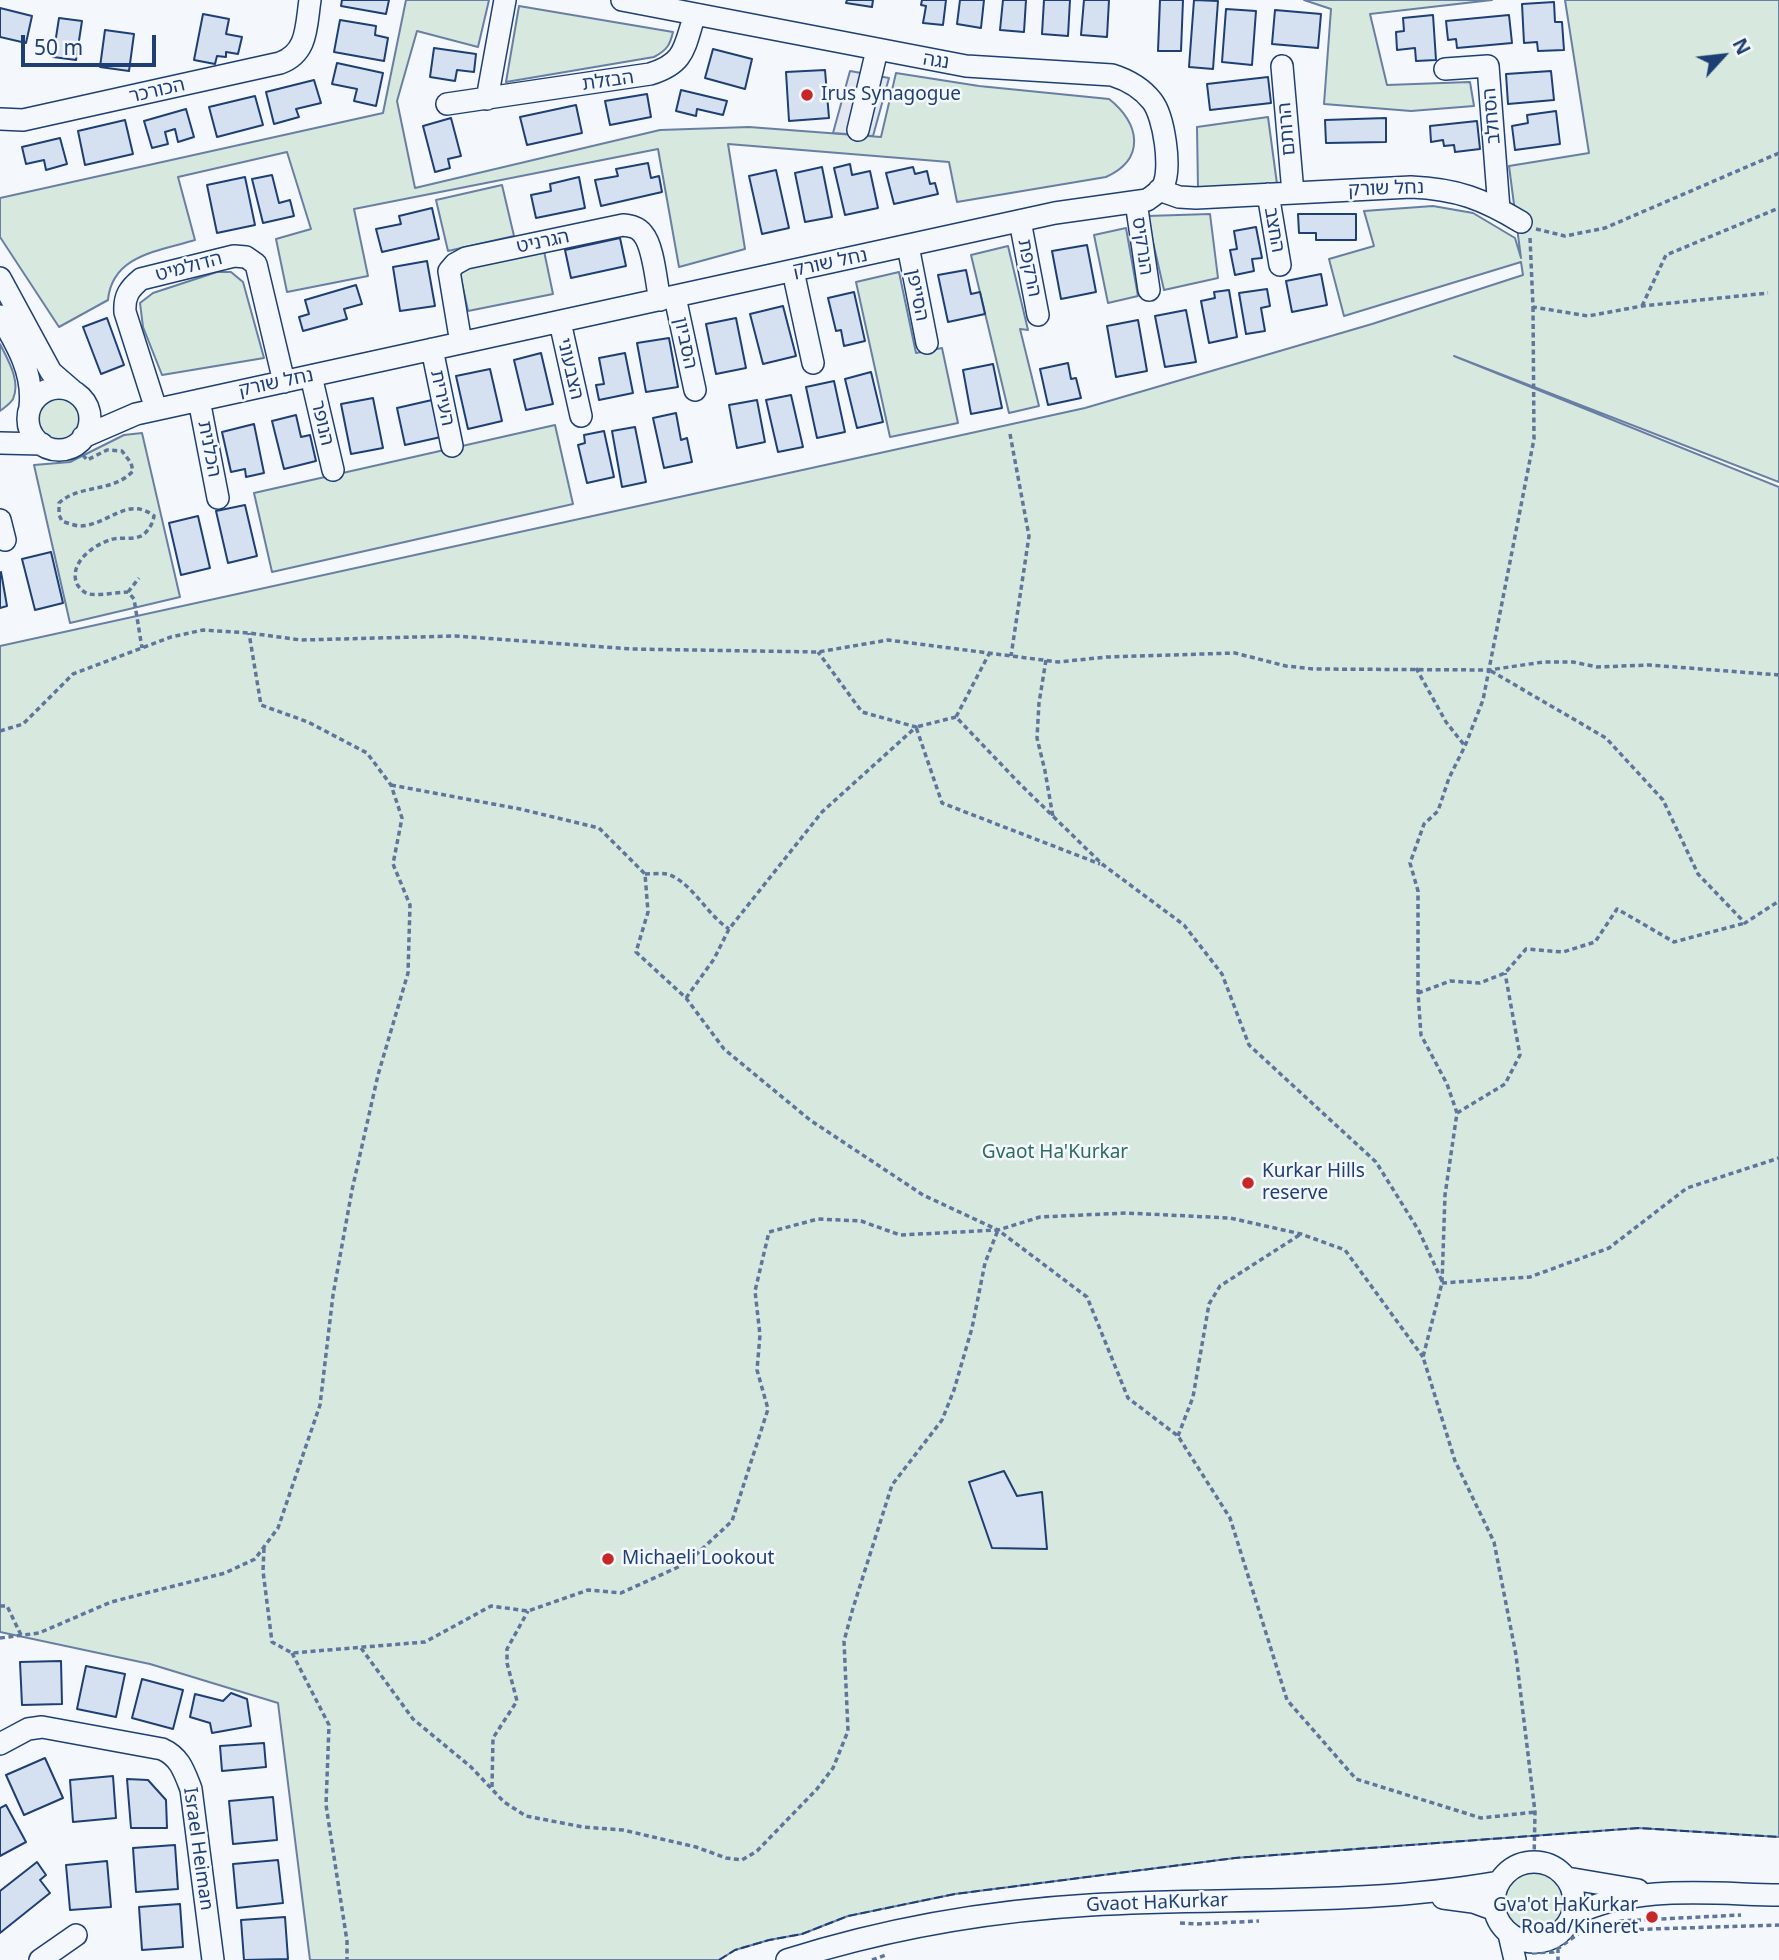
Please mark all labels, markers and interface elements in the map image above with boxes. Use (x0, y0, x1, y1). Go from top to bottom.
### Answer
scale bar (24, 21, 159, 65)
north arrow (1688, 21, 1758, 91)
text: 50 m (34, 33, 83, 61)
text: N (1727, 34, 1757, 59)
street label: נגה (921, 48, 951, 74)
street label: הבזלת (581, 66, 635, 96)
street label: הכורכר (127, 74, 187, 108)
place label: Irus Synagogue (821, 84, 961, 106)
marker: Irus Synagogue (799, 87, 815, 103)
street label: הסחלב (1478, 87, 1506, 145)
street label: הרותם (1273, 101, 1301, 157)
street label: נחל שורק (1348, 176, 1424, 202)
street label: החצב (1259, 206, 1289, 254)
street label: הנרקיס (1127, 215, 1157, 277)
street label: הגרניט (515, 225, 571, 259)
street label: הרקפת (1012, 237, 1046, 299)
street label: נחל שורק (791, 244, 869, 282)
street label: הדולמיט (153, 247, 225, 287)
street label: הסייפן (901, 267, 933, 323)
street label: הסביון (668, 315, 702, 371)
street label: הצבעוני (552, 336, 588, 402)
street label: נחל שורק (237, 364, 315, 402)
street label: העירית (425, 368, 459, 428)
street label: הנופר (306, 398, 338, 448)
street label: הכלנית (192, 419, 226, 479)
park label: Gvaot Ha'Kurkar (982, 1142, 1128, 1164)
place label: Kurkar Hills reserve (1262, 1161, 1365, 1205)
marker: Kurkar Hills reserve (1240, 1175, 1256, 1191)
place label: Michaeli Lookout (622, 1548, 774, 1570)
marker: Michaeli Lookout (600, 1551, 616, 1567)
street label: Israel Heiman (178, 1786, 218, 1912)
street label: Gvaot HaKurkar (1086, 1889, 1228, 1917)
place label: Gva'ot HaKurkar Road/Kineret (1493, 1895, 1638, 1939)
marker: Gva'ot HaKurkar Road/Kineret (1644, 1909, 1660, 1925)

